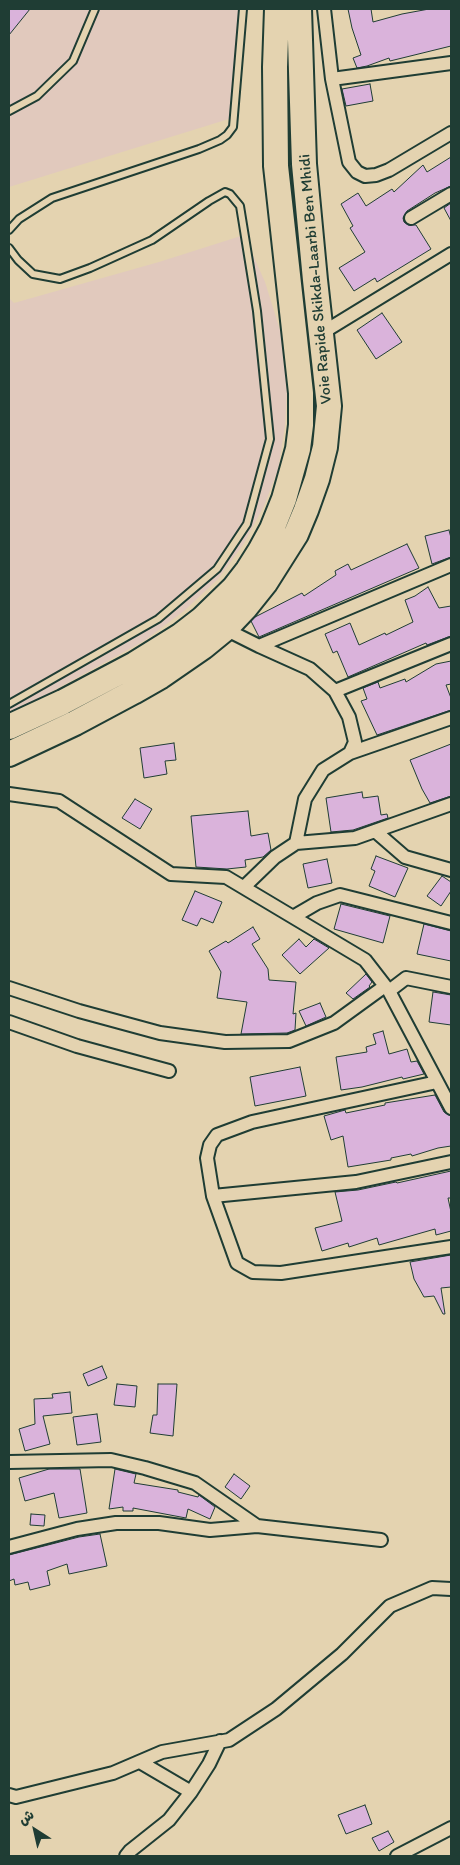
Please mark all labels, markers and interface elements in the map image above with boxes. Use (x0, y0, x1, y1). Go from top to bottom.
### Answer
street label: Voie Rapide Skikda-Laarbi Ben Mhidi (296, 153, 336, 405)
north arrow (10, 1805, 60, 1855)
text: ش (15, 1806, 37, 1829)

